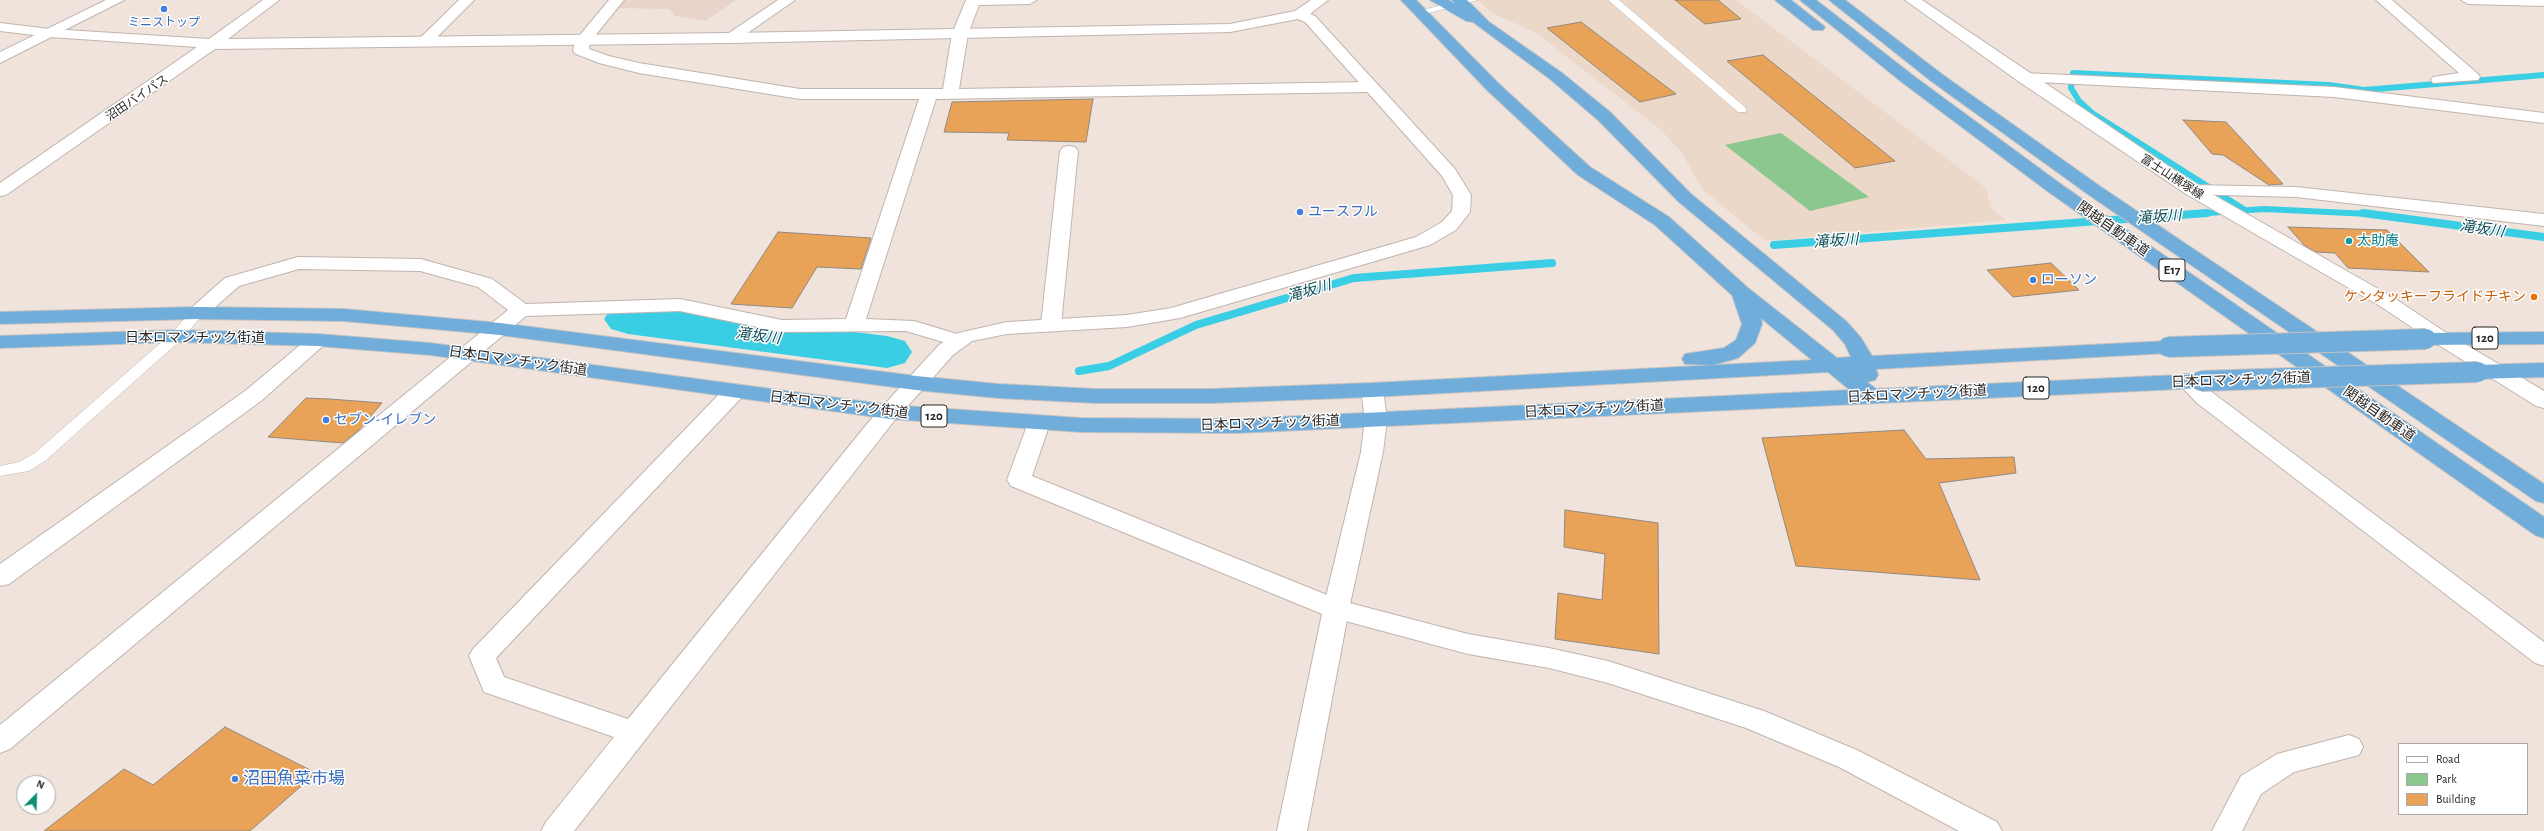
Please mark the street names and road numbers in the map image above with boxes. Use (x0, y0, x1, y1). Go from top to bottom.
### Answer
street label: 沼田バイパス (103, 72, 171, 124)
street label: 富士山横塚線 (2138, 151, 2206, 203)
street label: 関越自動車道 (2074, 198, 2152, 260)
road number: E17 (2159, 259, 2185, 281)
road number: 120 (2472, 327, 2498, 349)
street label: 日本ロマンチック街道 (125, 330, 265, 346)
street label: 日本ロマンチック街道 (448, 343, 588, 379)
street label: 日本ロマンチック街道 (2171, 369, 2311, 391)
road number: 120 (2023, 377, 2049, 399)
street label: 日本ロマンチック街道 (1847, 382, 1987, 406)
street label: 関越自動車道 (2340, 383, 2418, 445)
street label: 日本ロマンチック街道 (768, 388, 910, 422)
street label: 日本ロマンチック街道 (1524, 397, 1664, 421)
road number: 120 (921, 405, 947, 427)
street label: 日本ロマンチック街道 (1200, 412, 1340, 434)

